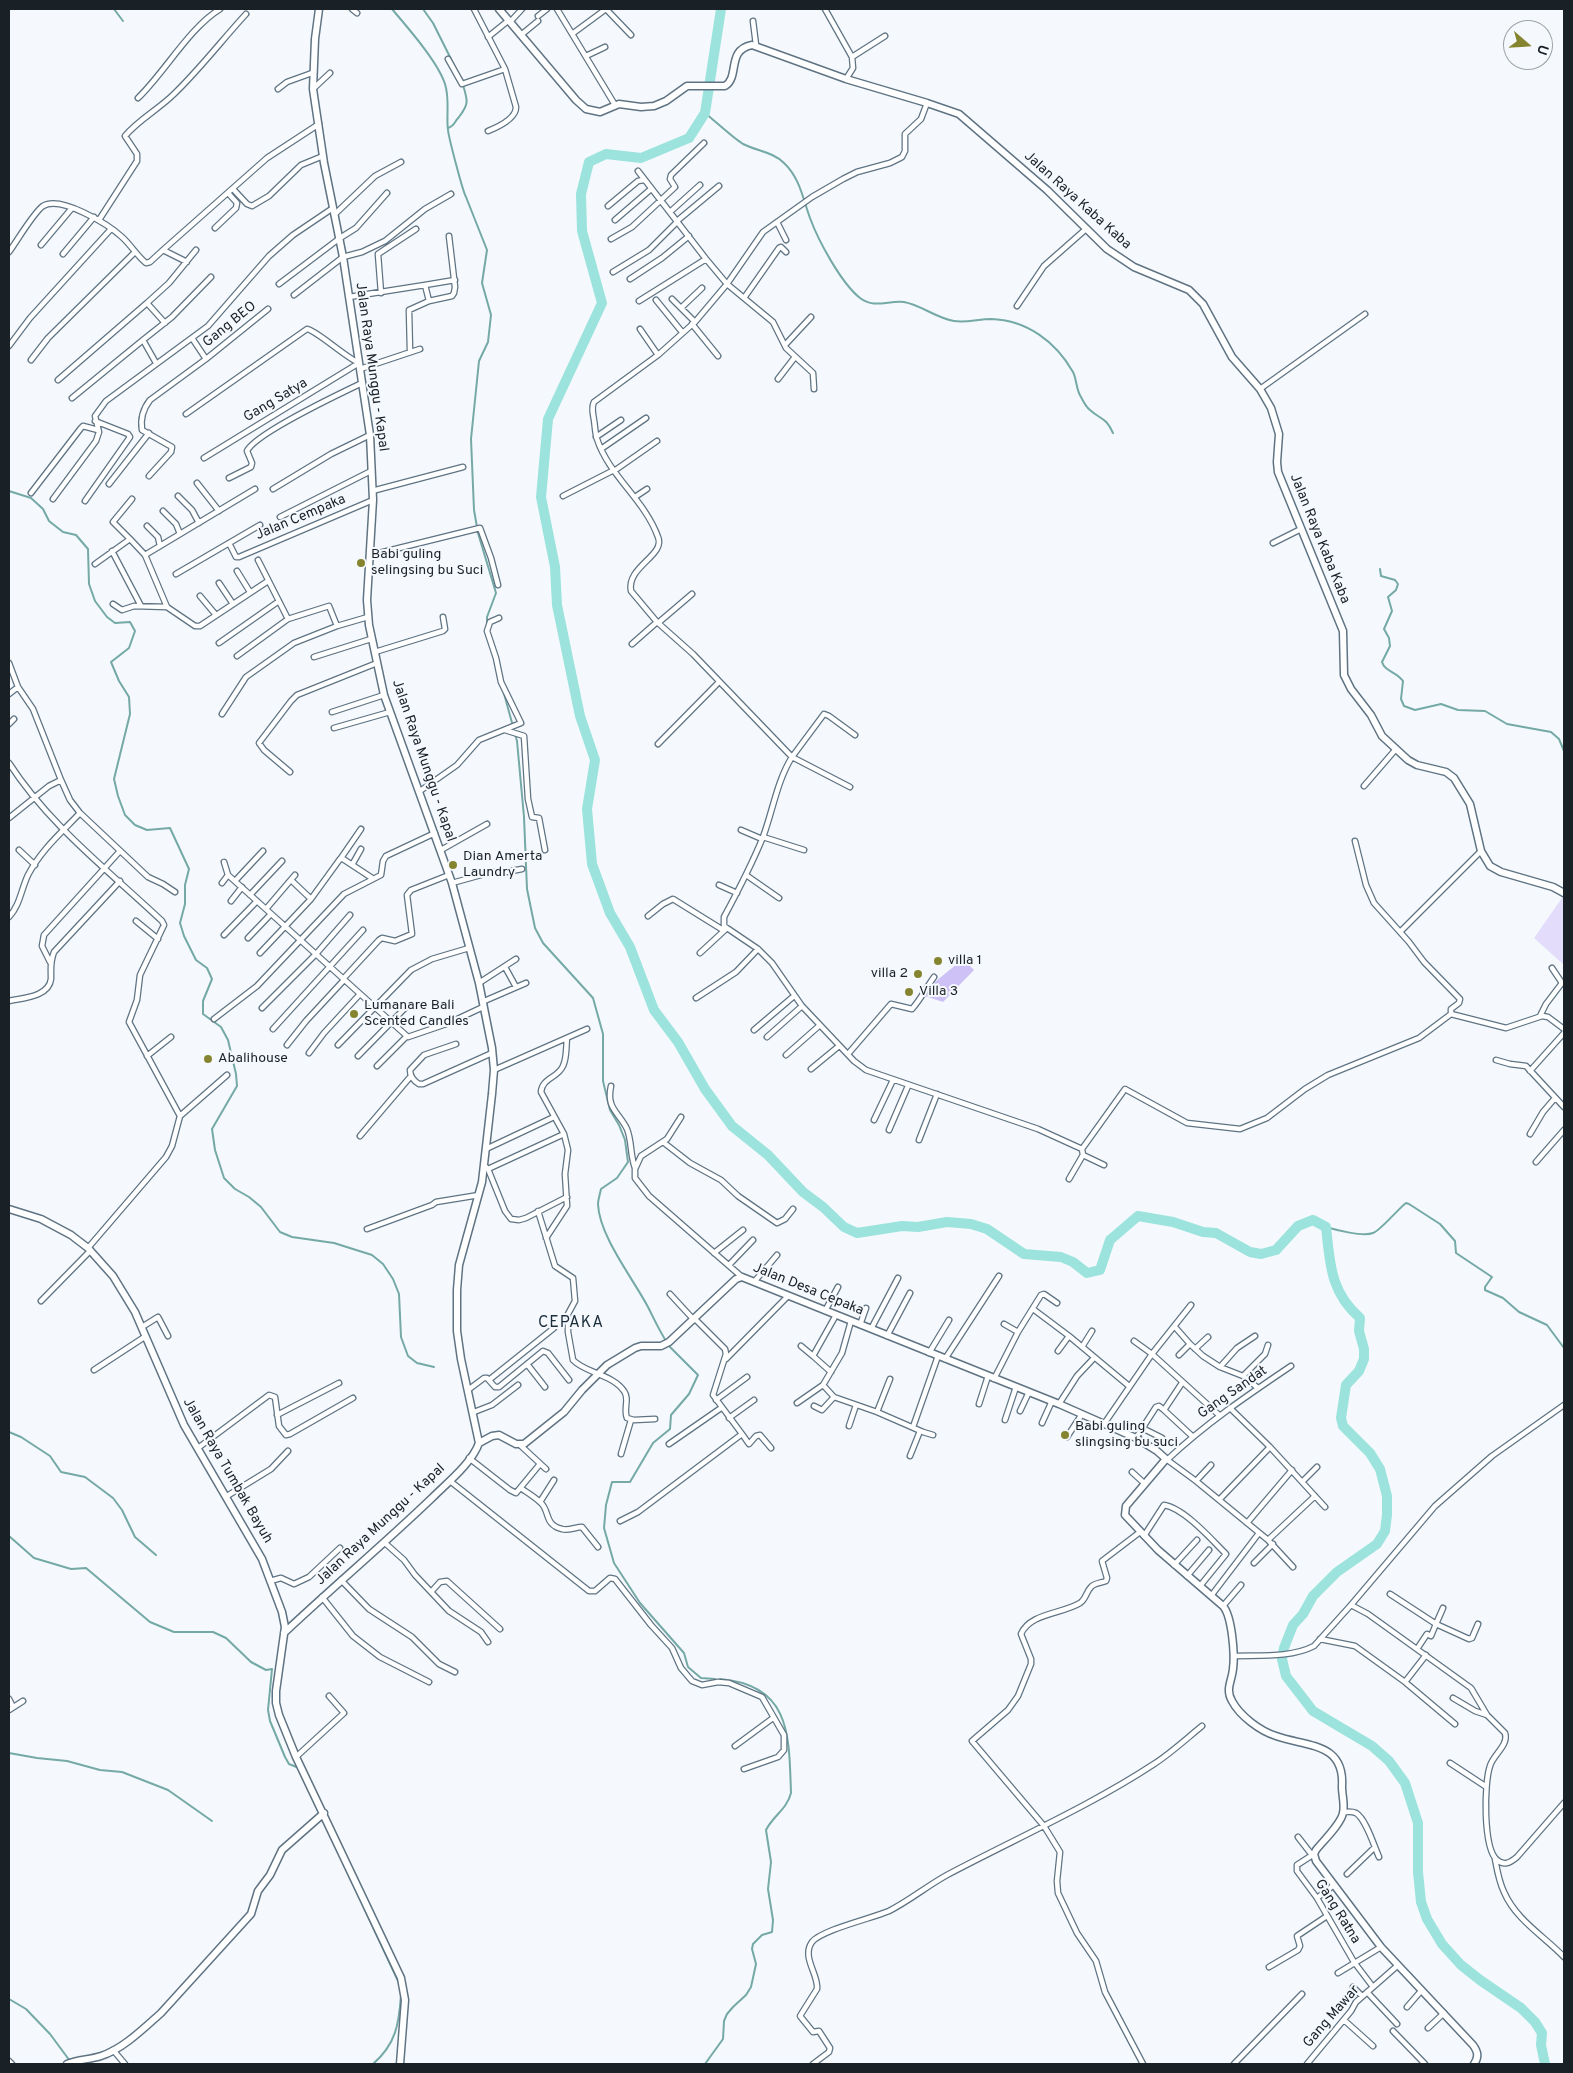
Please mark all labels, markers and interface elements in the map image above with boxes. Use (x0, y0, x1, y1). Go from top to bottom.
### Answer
north arrow (1503, 20, 1553, 70)
text: U (1532, 42, 1551, 57)
street label: Jalan Raya Kaba Kaba (1020, 148, 1134, 254)
street label: Jalan Raya Munggu - Kapal (351, 281, 391, 453)
street label: Gang BEO (200, 298, 260, 352)
street label: Gang Satya (241, 375, 311, 427)
street label: Jalan Raya Kaba Kaba (1285, 472, 1353, 606)
street label: Jalan Cempaka (253, 491, 349, 545)
place label: Babi guling selingsing bu Suci (371, 547, 483, 580)
marker: Babi guling selingsing bu Suci (355, 557, 367, 569)
street label: Jalan Raya Munggu - Kapal (387, 678, 459, 844)
place label: Dian Amerta Laundry (463, 849, 542, 882)
marker: Dian Amerta Laundry (447, 859, 459, 871)
place label: villa 1 (948, 953, 982, 969)
marker: villa 1 (932, 955, 944, 967)
place label: villa 2 (871, 966, 908, 982)
marker: villa 2 (912, 968, 924, 980)
place label: Villa 3 (919, 984, 958, 1000)
marker: Villa 3 (903, 986, 915, 998)
place label: Lumanare Bali Scented Candles (364, 998, 469, 1030)
marker: Lumanare Bali Scented Candles (348, 1008, 360, 1020)
place label: Abalihouse (218, 1051, 288, 1067)
marker: Abalihouse (202, 1053, 214, 1065)
street label: Jalan Desa Cepaka (750, 1260, 866, 1320)
district label: CEPAKA (537, 1314, 605, 1334)
street label: Gang Sandat (1195, 1363, 1271, 1423)
street label: Jalan Raya Tumbak Bayuh (178, 1395, 276, 1547)
place label: Babi guling slingsing bu suci (1075, 1419, 1178, 1451)
marker: Babi guling slingsing bu suci (1059, 1429, 1071, 1441)
street label: Jalan Raya Munggu - Kapal (313, 1461, 449, 1589)
street label: Gang Ratna (1311, 1877, 1363, 1947)
street label: Gang Mawar (1300, 1982, 1364, 2052)

